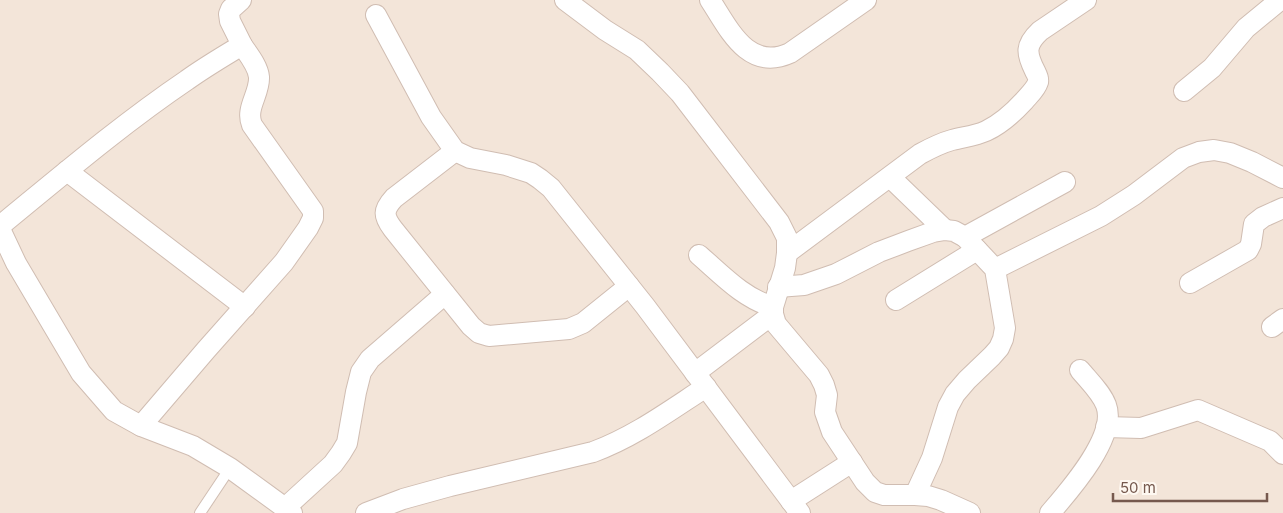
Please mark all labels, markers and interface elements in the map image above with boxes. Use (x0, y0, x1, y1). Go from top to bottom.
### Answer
scale bar (1113, 470, 1267, 502)
text: 50 m (1120, 478, 1156, 497)

